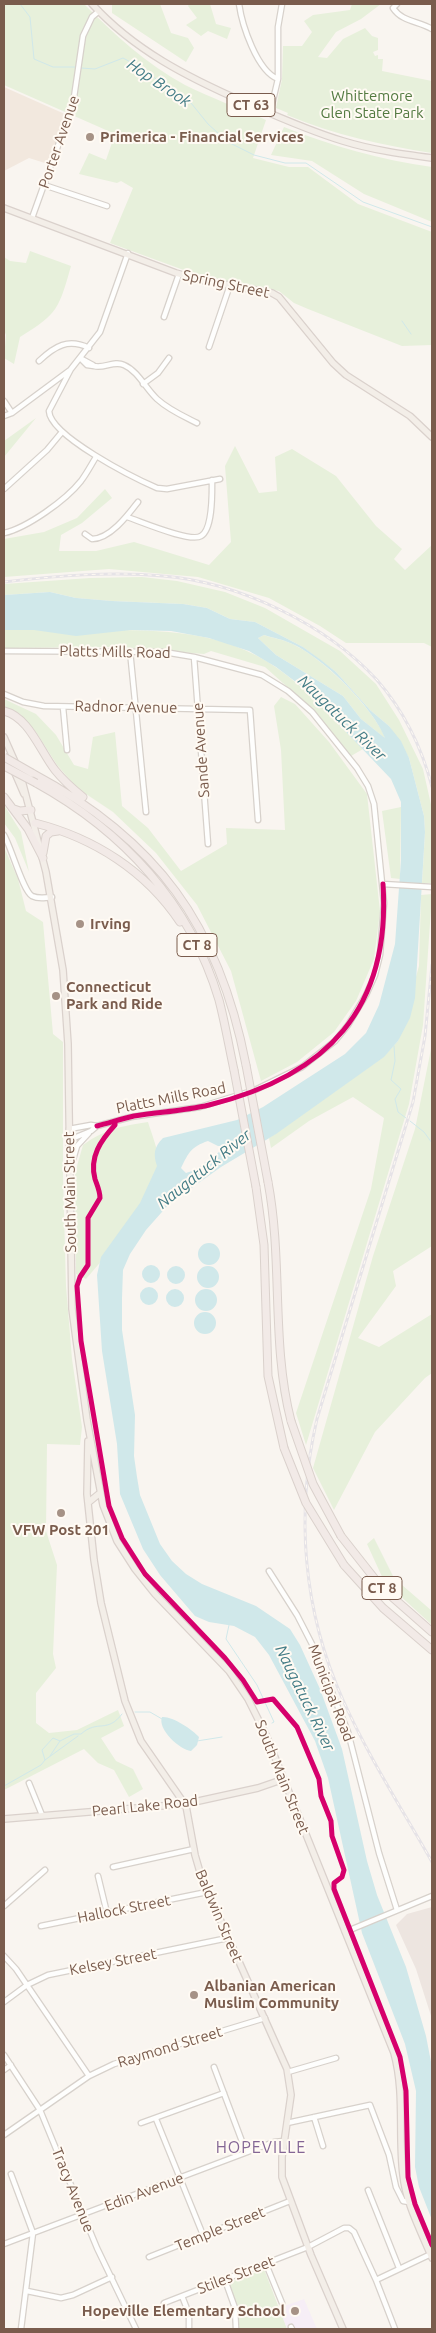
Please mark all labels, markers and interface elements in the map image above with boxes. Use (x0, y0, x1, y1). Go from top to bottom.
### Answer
water label: Hop Brook (123, 55, 195, 111)
park label: Whittemore Glen State Park (321, 87, 423, 122)
street label: Porter Avenue (35, 93, 83, 191)
road number: CT 63 (227, 94, 275, 116)
place label: Primerica - Financial Services (100, 128, 304, 146)
marker: Primerica - Financial Services (84, 131, 96, 143)
street label: Spring Street (181, 266, 271, 302)
street label: Platts Mills Road (59, 642, 171, 662)
water label: Naugatuck River (294, 671, 390, 765)
street label: Radnor Avenue (74, 697, 178, 717)
street label: Sande Avenue (189, 702, 213, 798)
place label: Irving (90, 915, 131, 933)
marker: Irving (74, 918, 86, 930)
road number: CT 8 (177, 934, 217, 956)
place label: Connecticut Park and Ride (66, 978, 163, 1013)
marker: Connecticut Park and Ride (50, 990, 62, 1002)
street label: Platts Mills Road (115, 1079, 227, 1117)
water label: Naugatuck River (153, 1125, 255, 1213)
street label: South Main Street (60, 1131, 80, 1253)
marker: VFW Post 201 (55, 1507, 67, 1519)
place label: VFW Post 201 (12, 1521, 110, 1539)
road number: CT 8 (362, 1576, 402, 1600)
water label: Naugatuck River (271, 1642, 339, 1754)
street label: Municipal Road (304, 1642, 358, 1744)
street label: South Main Street (251, 1717, 313, 1837)
street label: Pearl Lake Road (91, 1791, 199, 1821)
street label: Baldwin Street (191, 1867, 247, 1965)
street label: Hallock Street (76, 1891, 172, 1927)
street label: Kelsey Street (68, 1945, 158, 1979)
place label: Albanian American Muslim Community (204, 1977, 339, 2012)
marker: Albanian American Muslim Community (188, 1989, 200, 2001)
street label: Raymond Street (115, 2023, 225, 2071)
district label: HOPEVILLE (215, 2138, 307, 2158)
street label: Tracy Avenue (48, 2145, 98, 2235)
street label: Edin Avenue (102, 2169, 186, 2215)
street label: Temple Street (173, 2203, 267, 2255)
street label: Stiles Street (195, 2252, 277, 2298)
place label: Hopeville Elementary School (82, 2302, 285, 2320)
marker: Hopeville Elementary School (289, 2305, 301, 2317)

